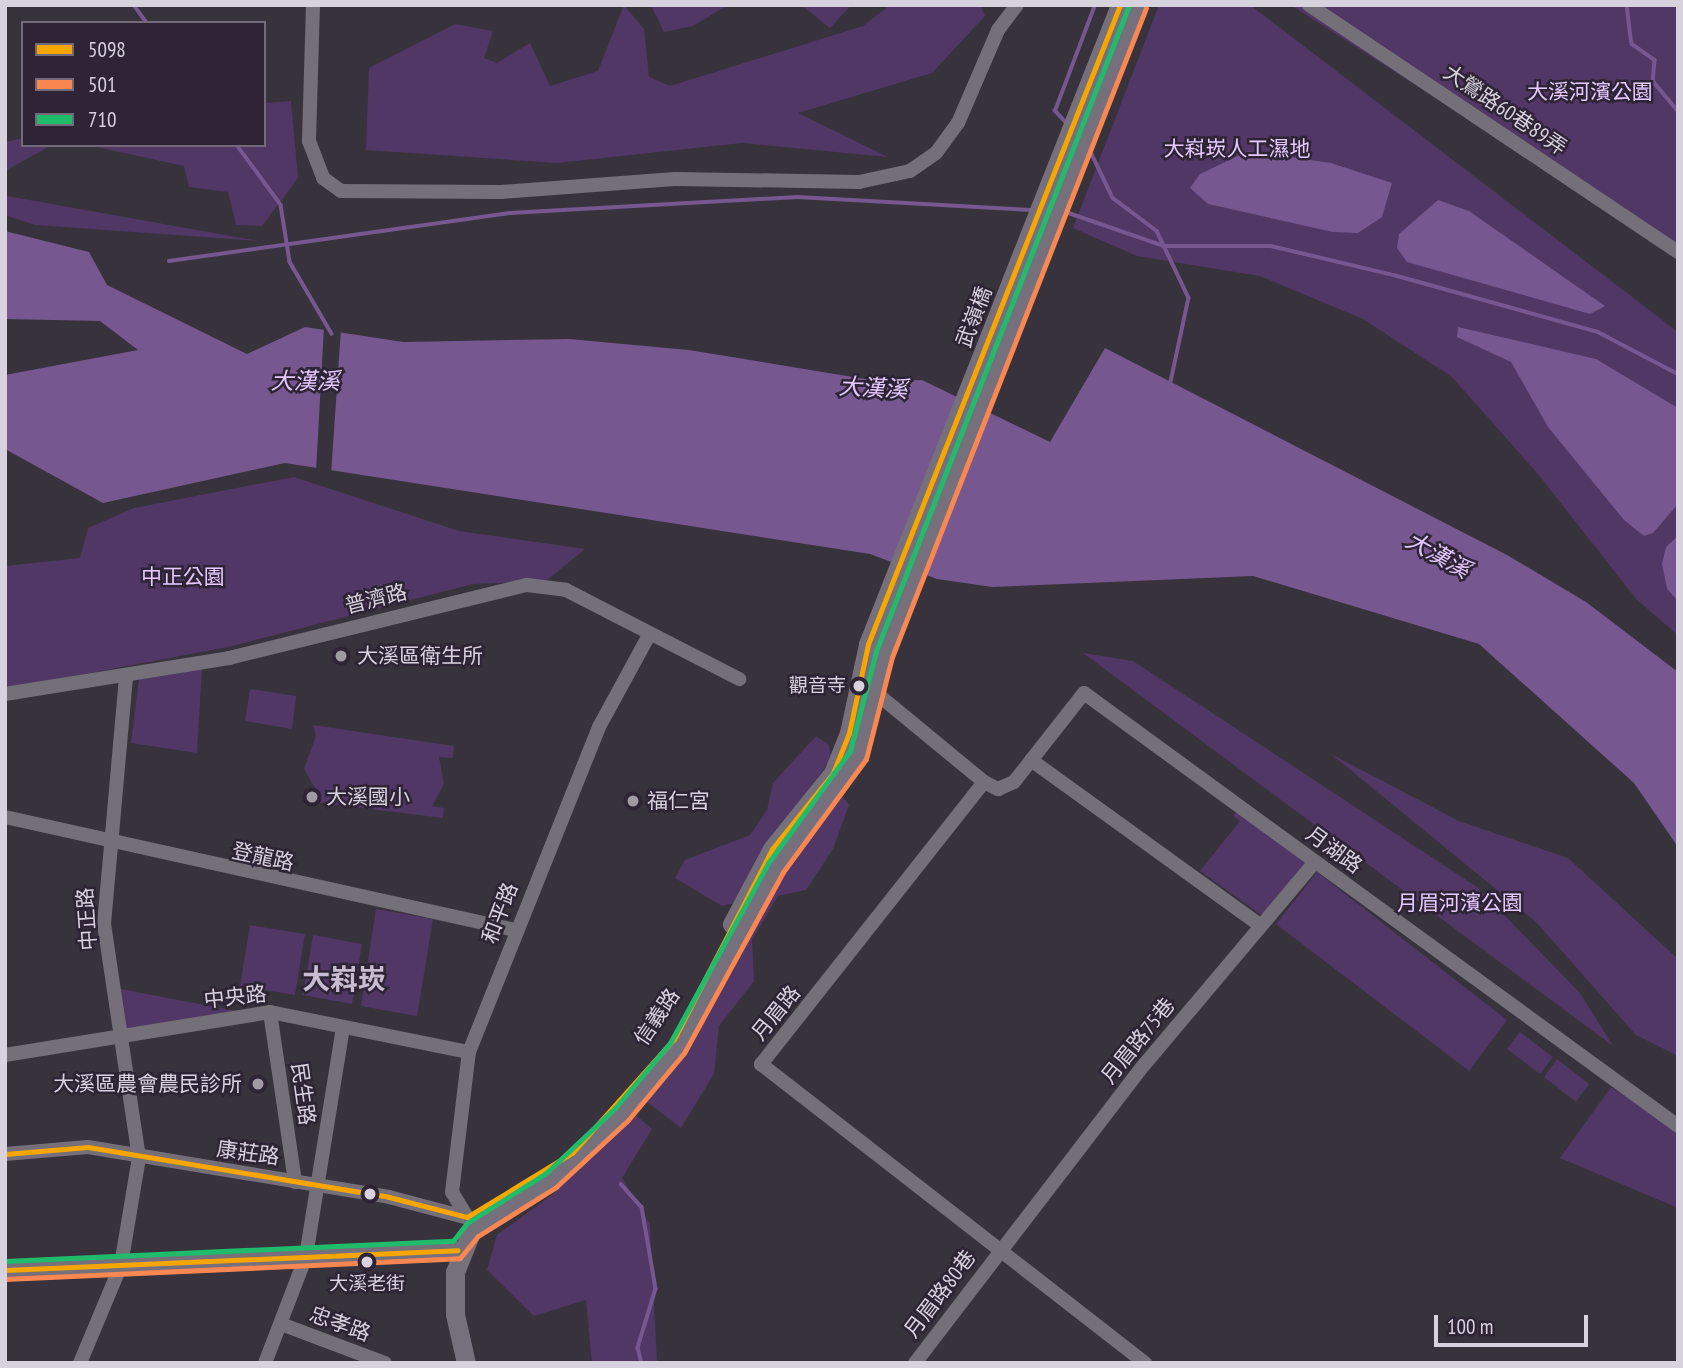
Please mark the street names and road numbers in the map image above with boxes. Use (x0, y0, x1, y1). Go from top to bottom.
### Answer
street label: 大鶯路60巷89弄 (1439, 60, 1571, 160)
street label: 武嶺橋 (951, 283, 997, 351)
street label: 普濟路 (342, 579, 410, 619)
street label: 月湖路 (1301, 821, 1367, 879)
street label: 登龍路 (230, 838, 296, 876)
street label: 和平路 (477, 879, 523, 947)
street label: 中正路 (72, 887, 102, 951)
street label: 中央路 (202, 981, 268, 1013)
street label: 月眉路 (746, 981, 806, 1045)
street label: 信義路 (629, 984, 685, 1050)
street label: 月眉路75巷 (1096, 993, 1180, 1089)
street label: 民生路 (286, 1061, 320, 1127)
street label: 康莊路 (215, 1136, 281, 1170)
street label: 月眉路80巷 (899, 1245, 981, 1343)
street label: 忠孝路 (306, 1301, 374, 1347)

